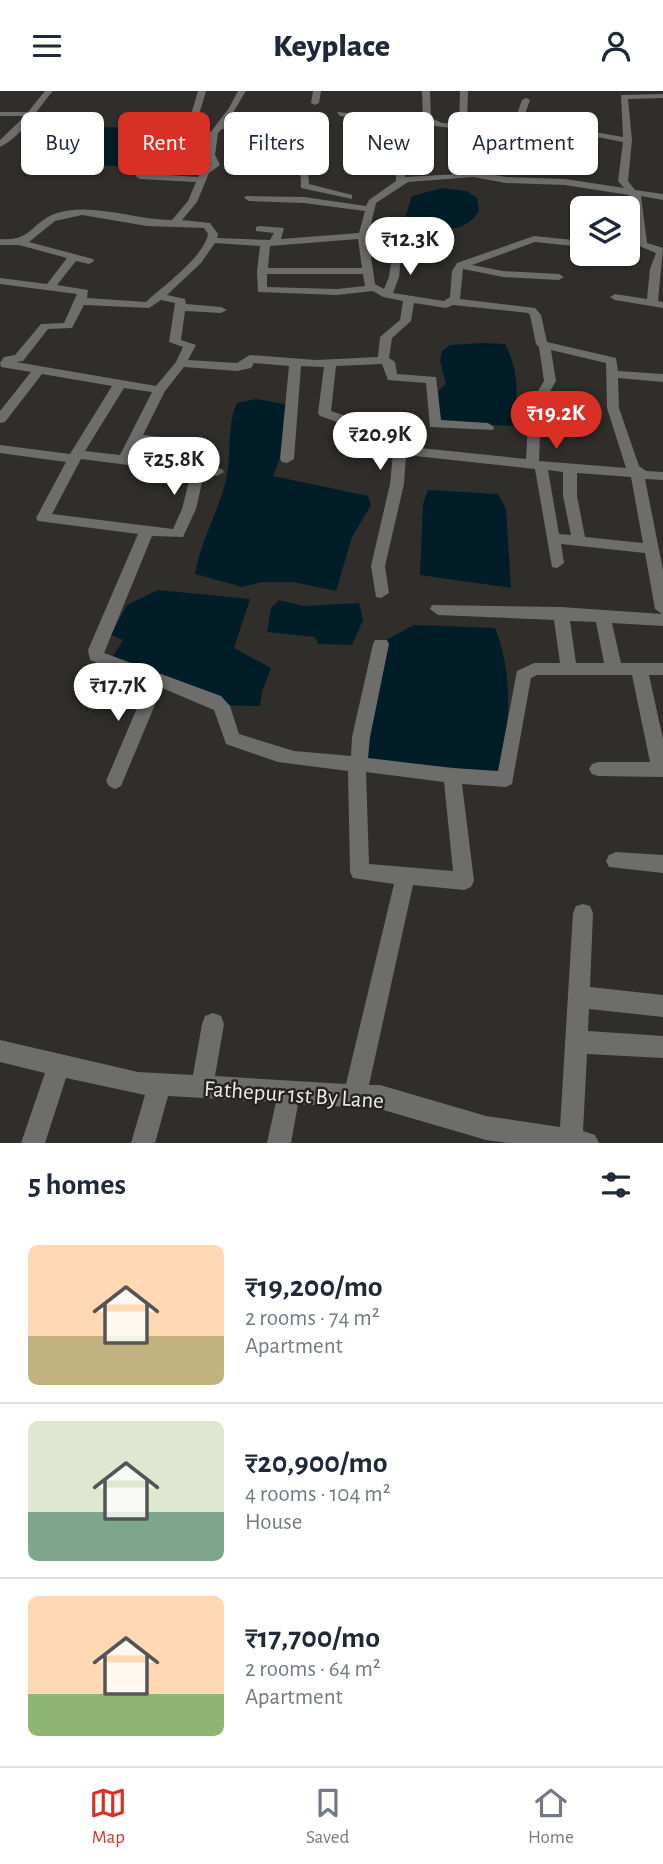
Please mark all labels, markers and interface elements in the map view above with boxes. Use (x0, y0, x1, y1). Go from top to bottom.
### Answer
icon: menu (28, 27, 66, 65)
icon: person (597, 27, 635, 65)
text: Keyplace (273, 30, 390, 62)
chip: Buy (21, 112, 104, 175)
chip: Rent (118, 112, 210, 175)
chip: Filters (224, 112, 329, 175)
chip: New (343, 112, 434, 175)
chip: Apartment (448, 112, 598, 175)
map controls (570, 196, 640, 266)
button: layers (570, 196, 640, 266)
pin: ₹12.3K (353, 218, 467, 277)
text: ₹12.3K (381, 228, 439, 251)
pin: ₹19.2K (499, 391, 613, 451)
text: ₹19.2K (527, 402, 585, 425)
pin: ₹20.9K (323, 413, 437, 472)
text: ₹20.9K (349, 423, 411, 446)
pin: ₹25.8K (117, 437, 231, 497)
text: ₹25.8K (144, 448, 204, 471)
pin: ₹17.7K (61, 663, 175, 723)
text: ₹17.7K (90, 674, 146, 697)
street label: Fathepur 1st By Lane (203, 1078, 385, 1113)
icon: filters (597, 1166, 635, 1204)
text: 5 homes (28, 1170, 126, 1200)
text: ₹19,200/mo (245, 1272, 383, 1302)
icon: home (84, 1273, 168, 1357)
text: 2 rooms · 74 m² (245, 1307, 380, 1330)
text: Apartment (245, 1335, 343, 1358)
text: ₹20,900/mo (245, 1448, 388, 1478)
icon: home (84, 1449, 168, 1533)
text: 4 rooms · 104 m² (245, 1483, 391, 1506)
text: House (245, 1511, 302, 1534)
text: ₹17,700/mo (245, 1623, 380, 1653)
icon: home (84, 1624, 168, 1708)
text: 2 rooms · 64 m² (245, 1658, 381, 1681)
text: Apartment (245, 1686, 343, 1709)
tab: Map (89, 1784, 127, 1849)
tab: Saved (306, 1784, 349, 1849)
tab: Home (528, 1784, 574, 1849)

